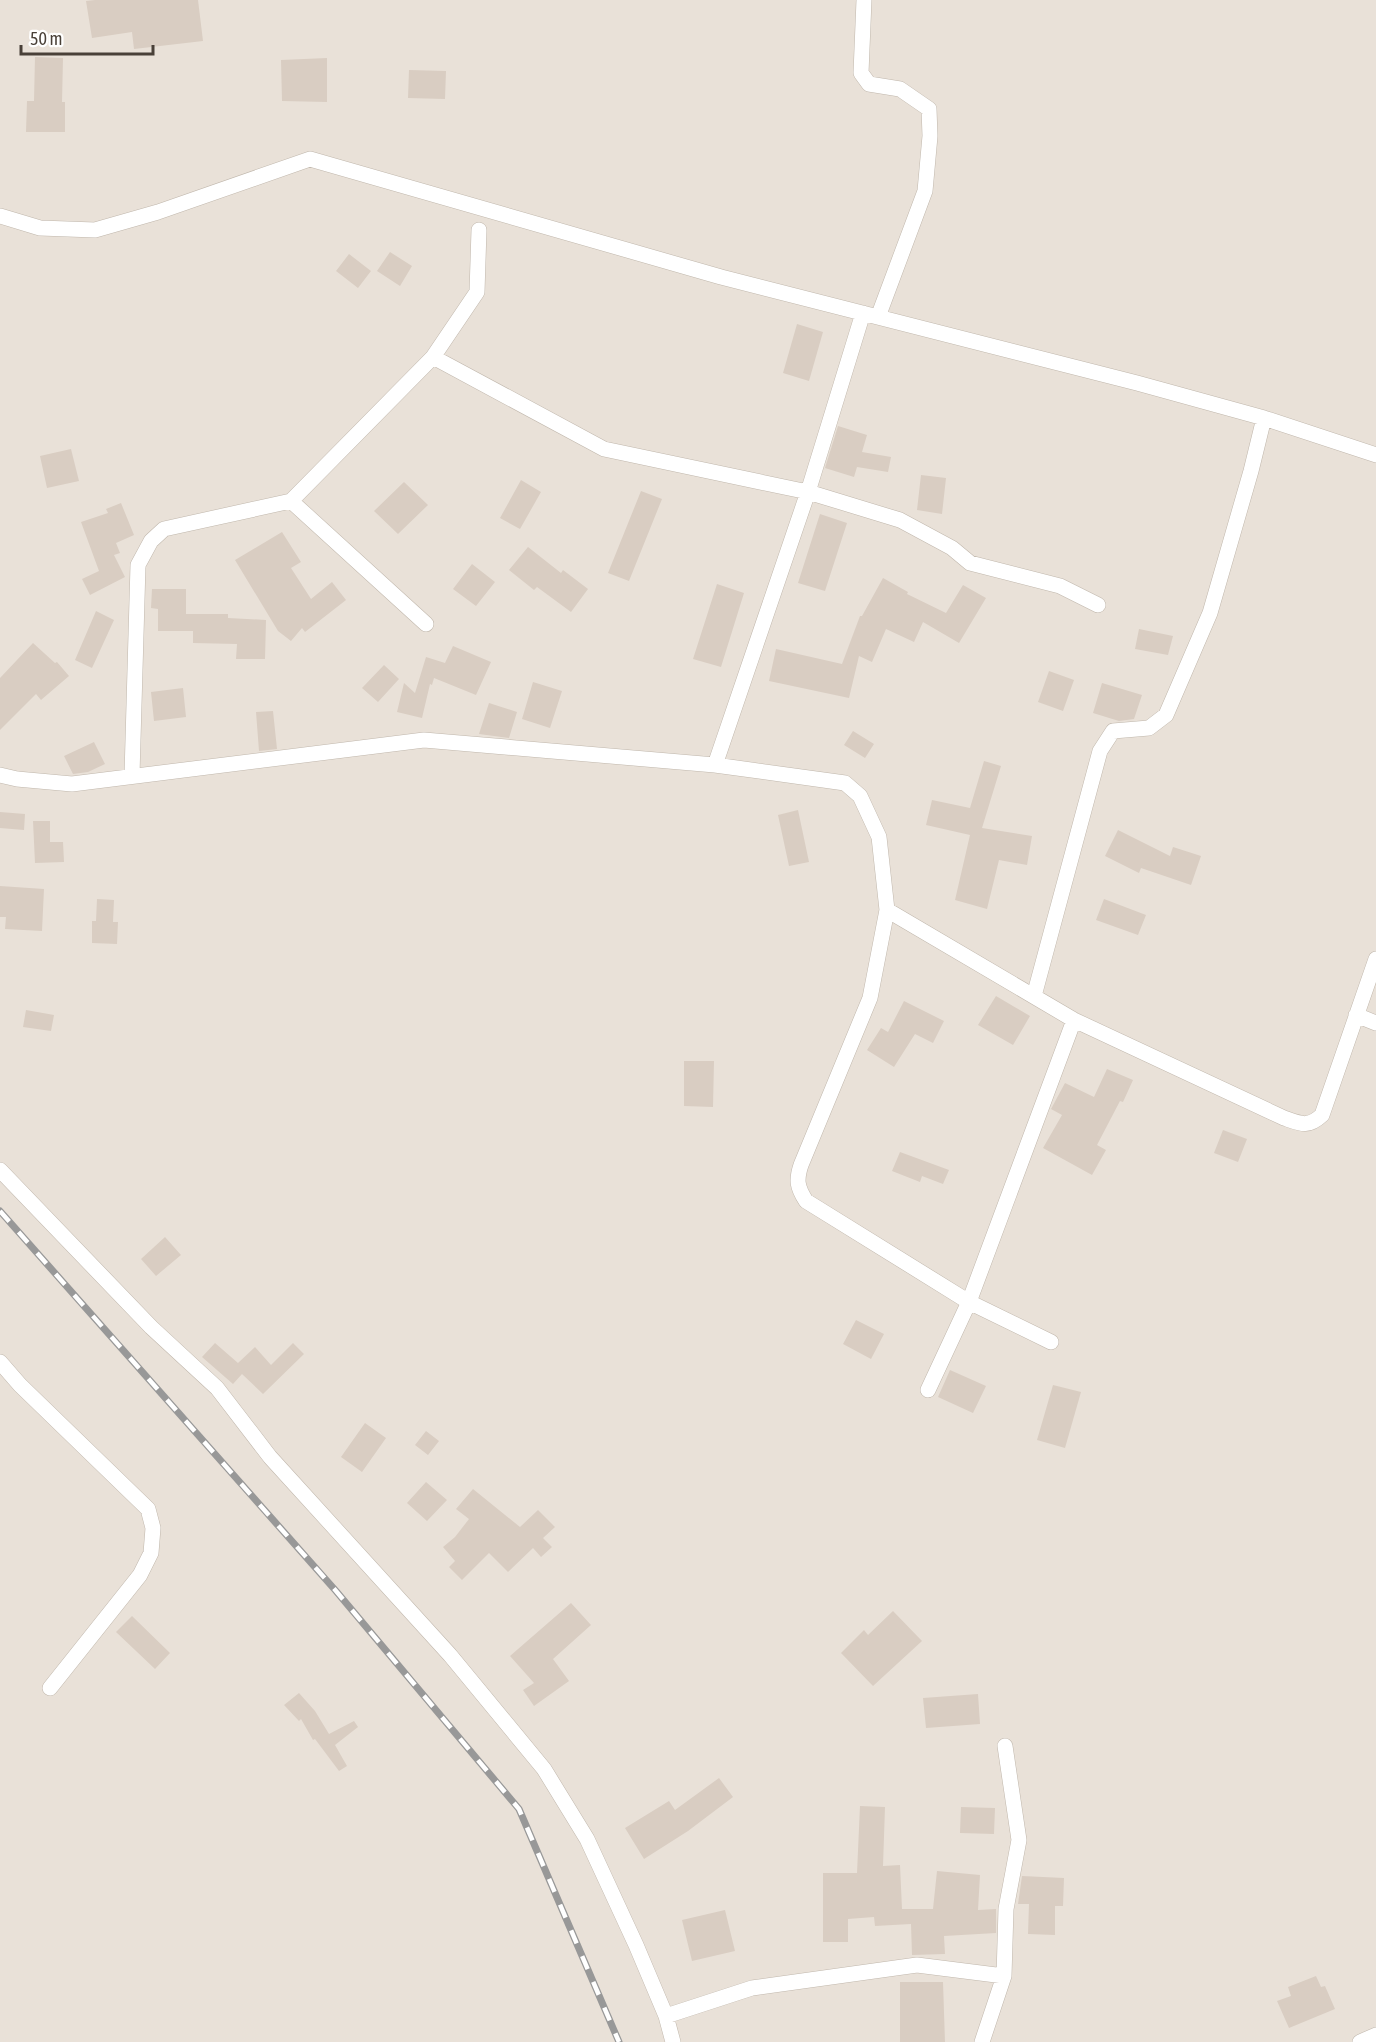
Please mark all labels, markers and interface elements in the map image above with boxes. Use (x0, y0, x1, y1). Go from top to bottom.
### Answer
scale bar (21, 18, 153, 56)
text: 50 m (30, 28, 62, 49)

